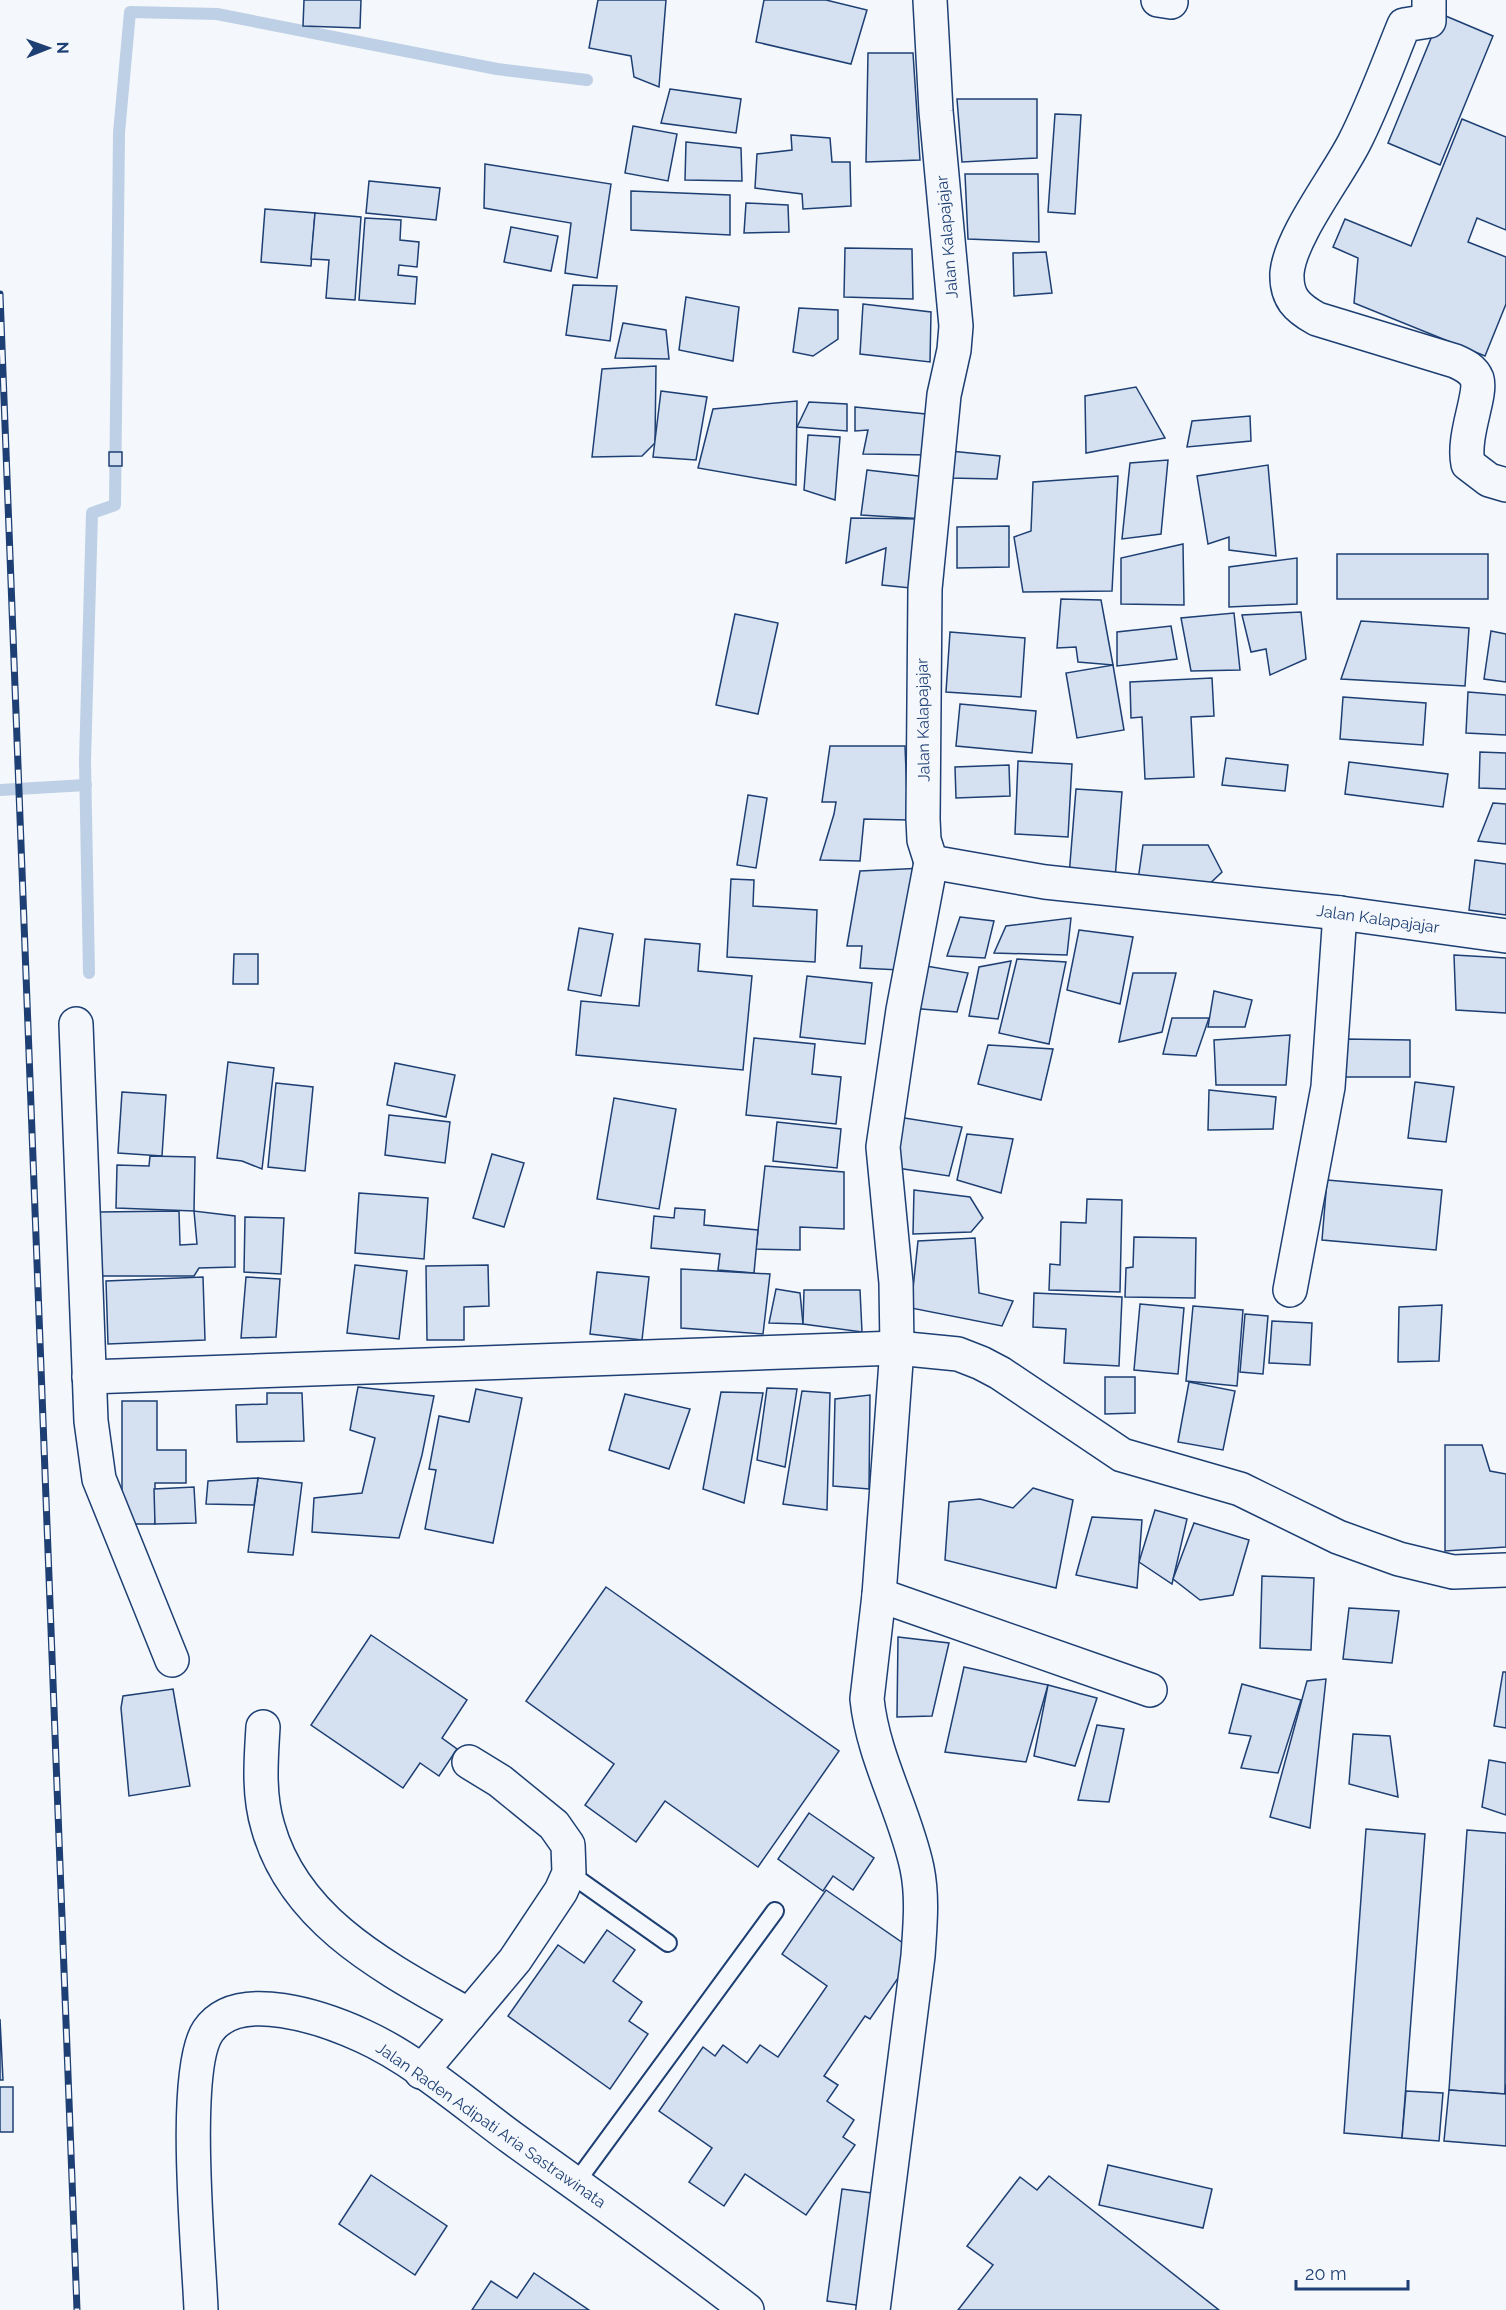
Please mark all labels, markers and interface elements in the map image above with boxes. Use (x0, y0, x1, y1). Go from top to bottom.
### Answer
north arrow (18, 18, 78, 78)
text: N (53, 41, 72, 54)
street label: Jalan Kalapajajar (932, 174, 962, 299)
street label: Jalan Kalapajajar (912, 658, 934, 782)
street label: Jalan Kalapajajar (1315, 901, 1441, 937)
street label: Jalan Raden Adipati Aria Sastrawinata (373, 2038, 609, 2212)
scale bar (1296, 2253, 1408, 2291)
text: 20 m (1305, 2263, 1347, 2284)

